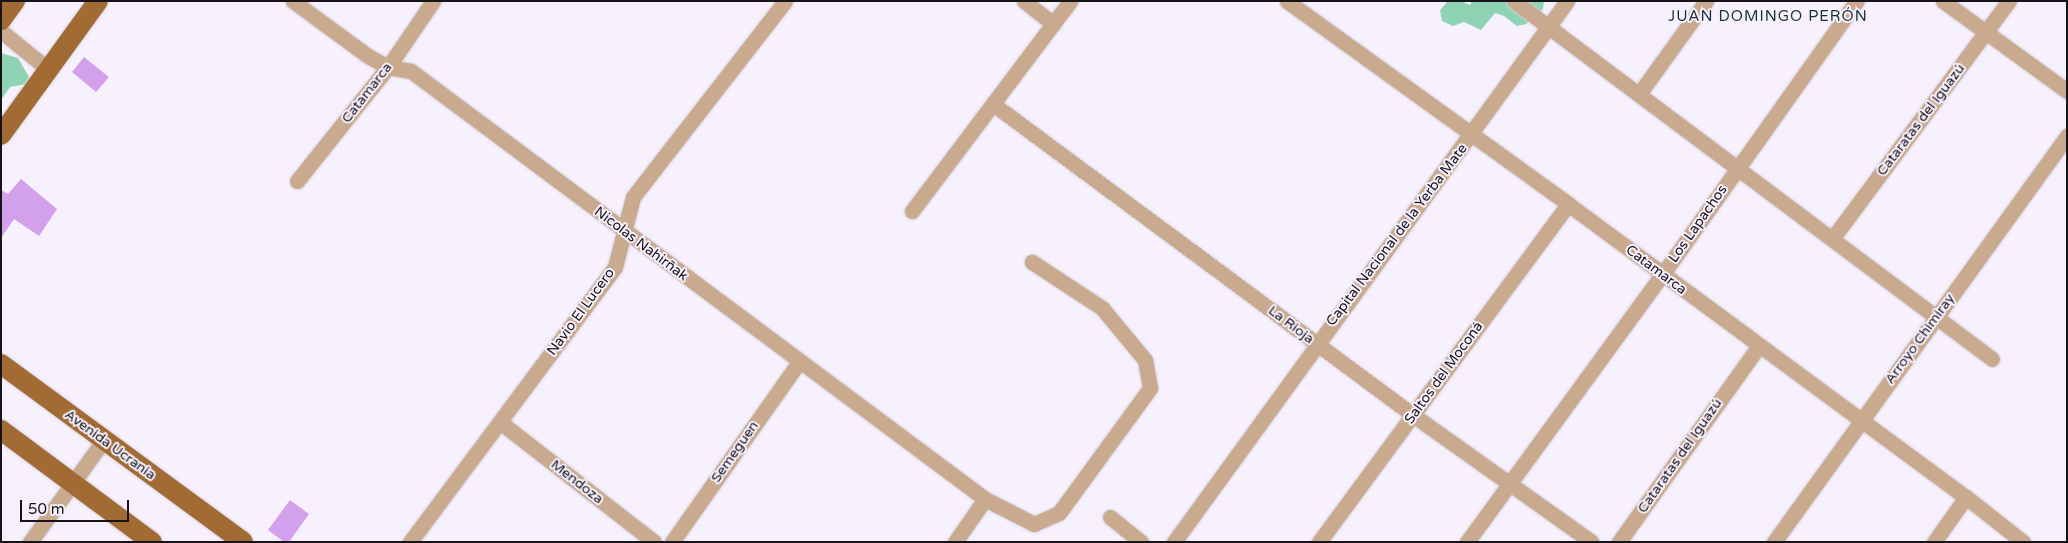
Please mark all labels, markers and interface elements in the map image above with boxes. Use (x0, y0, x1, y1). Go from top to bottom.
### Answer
district label: JUAN DOMINGO PERÓN (1666, 8, 1870, 26)
street label: Catamarca (338, 60, 396, 126)
street label: Cataratas del Iguazú (1873, 61, 1969, 179)
street label: Capital Nacional de la Yerba Mate (1323, 141, 1471, 329)
street label: Los Lapachos (1665, 182, 1731, 266)
street label: Nicolas Nahirñak (591, 203, 691, 285)
street label: Catamarca (1622, 242, 1690, 298)
street label: Navio El Lucero (544, 265, 618, 359)
street label: Arroyo Chimiray (1882, 291, 1958, 387)
street label: La Rioja (1265, 302, 1317, 348)
street label: Saltos del Moconá (1401, 319, 1487, 427)
street label: Cataratas del Iguazú (1634, 396, 1726, 516)
street label: Avenida Ucrania (61, 406, 159, 484)
street label: Semeguen (708, 418, 762, 486)
street label: Mendoza (547, 456, 607, 508)
scale bar (22, 490, 131, 522)
text: 50 m (28, 500, 65, 518)

